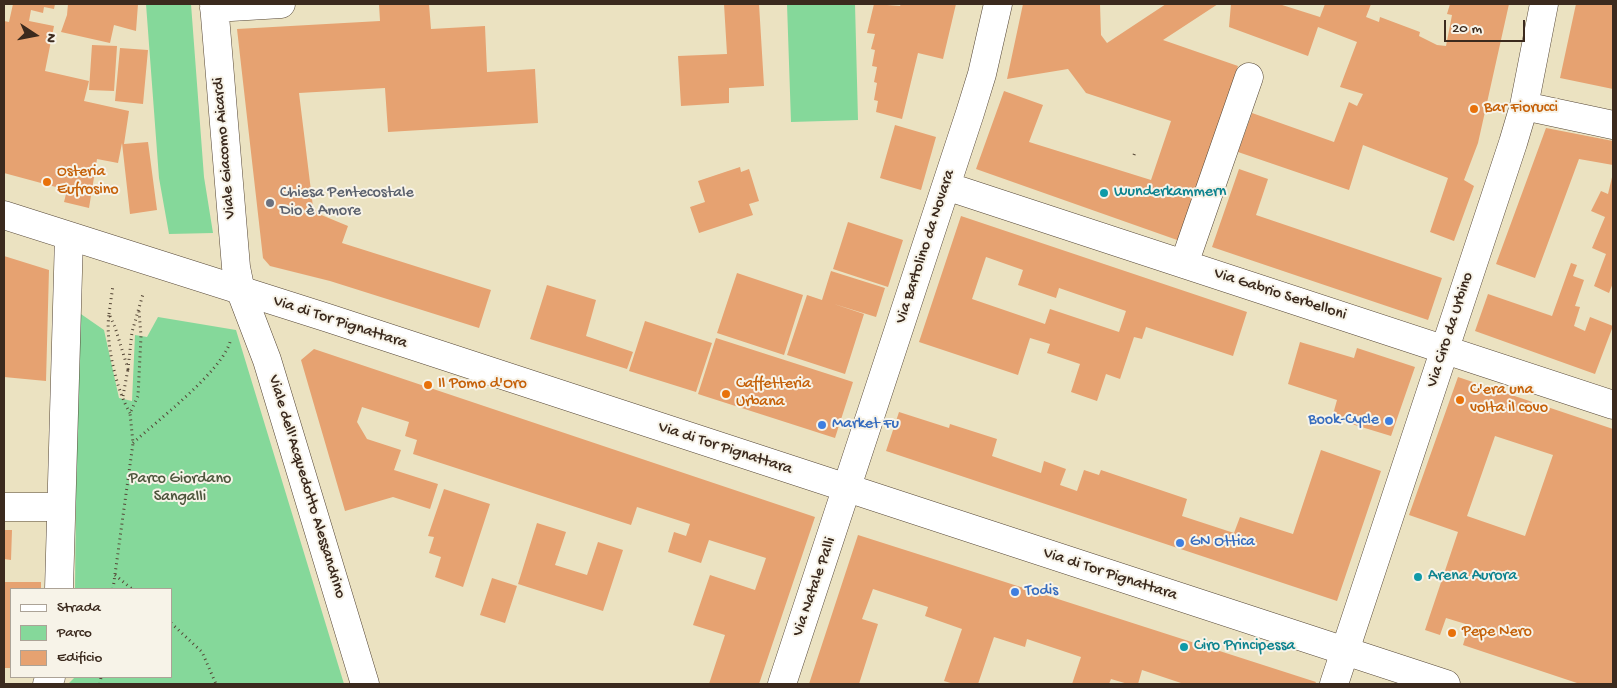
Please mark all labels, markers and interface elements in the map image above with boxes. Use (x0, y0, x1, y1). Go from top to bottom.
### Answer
north arrow (10, 10, 60, 60)
scale bar (1447, 10, 1528, 42)
text: 20 m (1452, 20, 1482, 38)
text: N (41, 32, 59, 44)
street label: Viale Giacomo Aicardi (209, 76, 241, 220)
place label: Bar Fiorucci (1484, 99, 1558, 119)
marker: Bar Fiorucci (1468, 103, 1480, 115)
place label: Osteria Eufrosino (57, 163, 119, 201)
street label: Via Bartolino da Novara (892, 168, 960, 326)
marker: Osteria Eufrosino (41, 176, 53, 188)
place label: Wunderkammern (1114, 183, 1226, 203)
place label: Chiesa Pentecostale Dio è Amore (280, 184, 414, 222)
marker: Wunderkammern (1098, 187, 1110, 199)
marker: Chiesa Pentecostale Dio è Amore (264, 197, 276, 209)
street label: Via Gabrio Serbelloni (1211, 265, 1349, 325)
street label: Via Ciro da Urbino (1423, 270, 1479, 390)
street label: Via di Tor Pignattara (270, 292, 410, 354)
street label: Viale dell'Acquedotto Alessandrino (263, 373, 349, 601)
place label: Il Pomo d'Oro (438, 375, 527, 395)
place label: Caffetteria Urbana (736, 375, 811, 413)
marker: Il Pomo d'Oro (422, 379, 434, 391)
place label: C'era una volta il covo (1470, 381, 1548, 419)
marker: Caffetteria Urbana (720, 388, 732, 400)
marker: C'era una volta il covo (1454, 394, 1466, 406)
place label: Book-Cycle (1308, 411, 1379, 431)
place label: Market Fu (832, 415, 899, 435)
marker: Book-Cycle (1383, 415, 1395, 427)
street label: Via di Tor Pignattara (655, 418, 795, 480)
marker: Market Fu (816, 419, 828, 431)
park label: Parco Giordano Sangalli (129, 470, 231, 508)
place label: GN Ottica (1190, 533, 1255, 553)
street label: Via Natale Palli (789, 535, 841, 639)
marker: GN Ottica (1174, 537, 1186, 549)
street label: Via di Tor Pignattara (1040, 544, 1180, 606)
place label: Arena Aurora (1428, 567, 1517, 587)
marker: Arena Aurora (1412, 571, 1424, 583)
place label: Todis (1025, 582, 1058, 602)
marker: Todis (1009, 586, 1021, 598)
legend (10, 588, 172, 678)
text: Strada (57, 599, 101, 617)
place label: Pepe Nero (1462, 623, 1532, 643)
text: Parco (57, 624, 92, 642)
marker: Pepe Nero (1446, 627, 1458, 639)
place label: Ciro Principessa (1194, 637, 1295, 657)
marker: Ciro Principessa (1178, 641, 1190, 653)
text: Edificio (57, 649, 102, 667)

